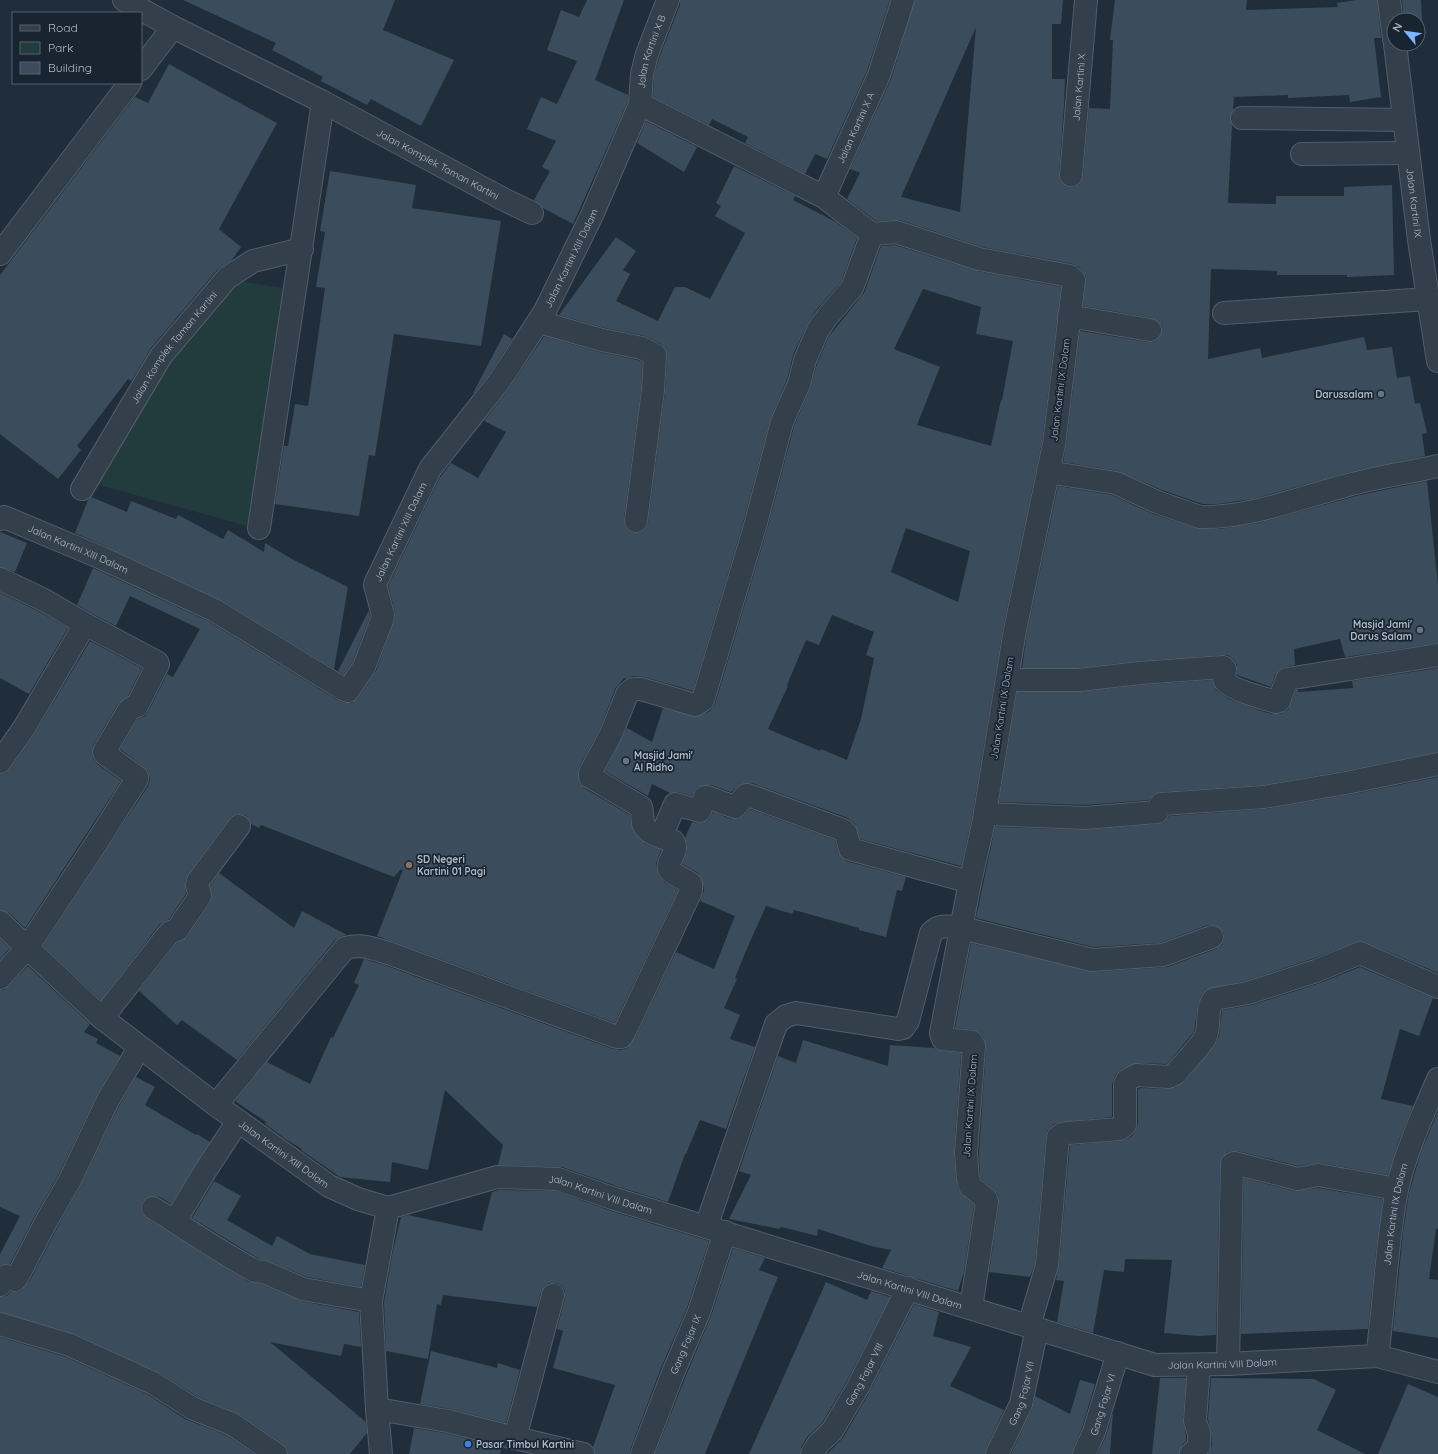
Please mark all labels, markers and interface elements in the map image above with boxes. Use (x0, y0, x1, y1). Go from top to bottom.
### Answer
legend (12, 12, 142, 84)
street label: Jalan Kartini X B (635, 12, 668, 89)
north arrow (1386, 12, 1426, 52)
text: Road (48, 20, 78, 35)
text: N (1389, 20, 1405, 34)
text: Park (48, 40, 73, 55)
street label: Jalan Kartini X (1069, 53, 1088, 122)
text: Building (48, 60, 92, 75)
street label: Jalan Kartini X A (834, 90, 877, 165)
street label: Jalan Komplek Taman Kartini (374, 126, 501, 202)
street label: Jalan Kartini IX (1404, 167, 1425, 238)
street label: Jalan Kartini XIII Dalam (541, 207, 600, 310)
street label: Jalan Komplek Taman Kartini (128, 288, 220, 406)
street label: Jalan Kartini IX Dalam (1047, 338, 1073, 442)
place label: Darussalam (1315, 388, 1373, 401)
marker: Darussalam (1376, 389, 1386, 399)
street label: Jalan Kartini XIII Dalam (371, 480, 429, 584)
street label: Jalan Kartini XIII Dalam (26, 521, 131, 576)
place label: Masjid Jami' Darus Salam (1350, 618, 1412, 643)
marker: Masjid Jami' Darus Salam (1415, 625, 1425, 635)
street label: Jalan Kartini IX Dalam (987, 656, 1017, 760)
place label: Masjid Jami' Al Ridho (634, 749, 693, 774)
marker: Masjid Jami' Al Ridho (621, 756, 631, 766)
place label: SD Negeri Kartini 01 Pagi (417, 853, 486, 878)
marker: SD Negeri Kartini 01 Pagi (404, 860, 414, 870)
street label: Jalan Kartini IX Dalam (960, 1054, 980, 1158)
street label: Jalan Kartini XIII Dalam (236, 1117, 332, 1191)
street label: Jalan Kartini IX Dalam (1380, 1162, 1410, 1266)
street label: Jalan Kartini VIII Dalam (548, 1172, 654, 1217)
street label: Jalan Kartini VIII Dalam (856, 1267, 964, 1312)
street label: Gang Fajar IX (667, 1313, 704, 1376)
street label: Gang Fajar VIII (842, 1341, 886, 1408)
street label: Jalan Kartini VIII Dalam (1168, 1355, 1277, 1371)
street label: Gang Fajar VII (1005, 1360, 1036, 1427)
street label: Gang Fajar VI (1087, 1372, 1118, 1437)
place label: Pasar Timbul Kartini (476, 1438, 574, 1451)
marker: Pasar Timbul Kartini (463, 1439, 473, 1449)

